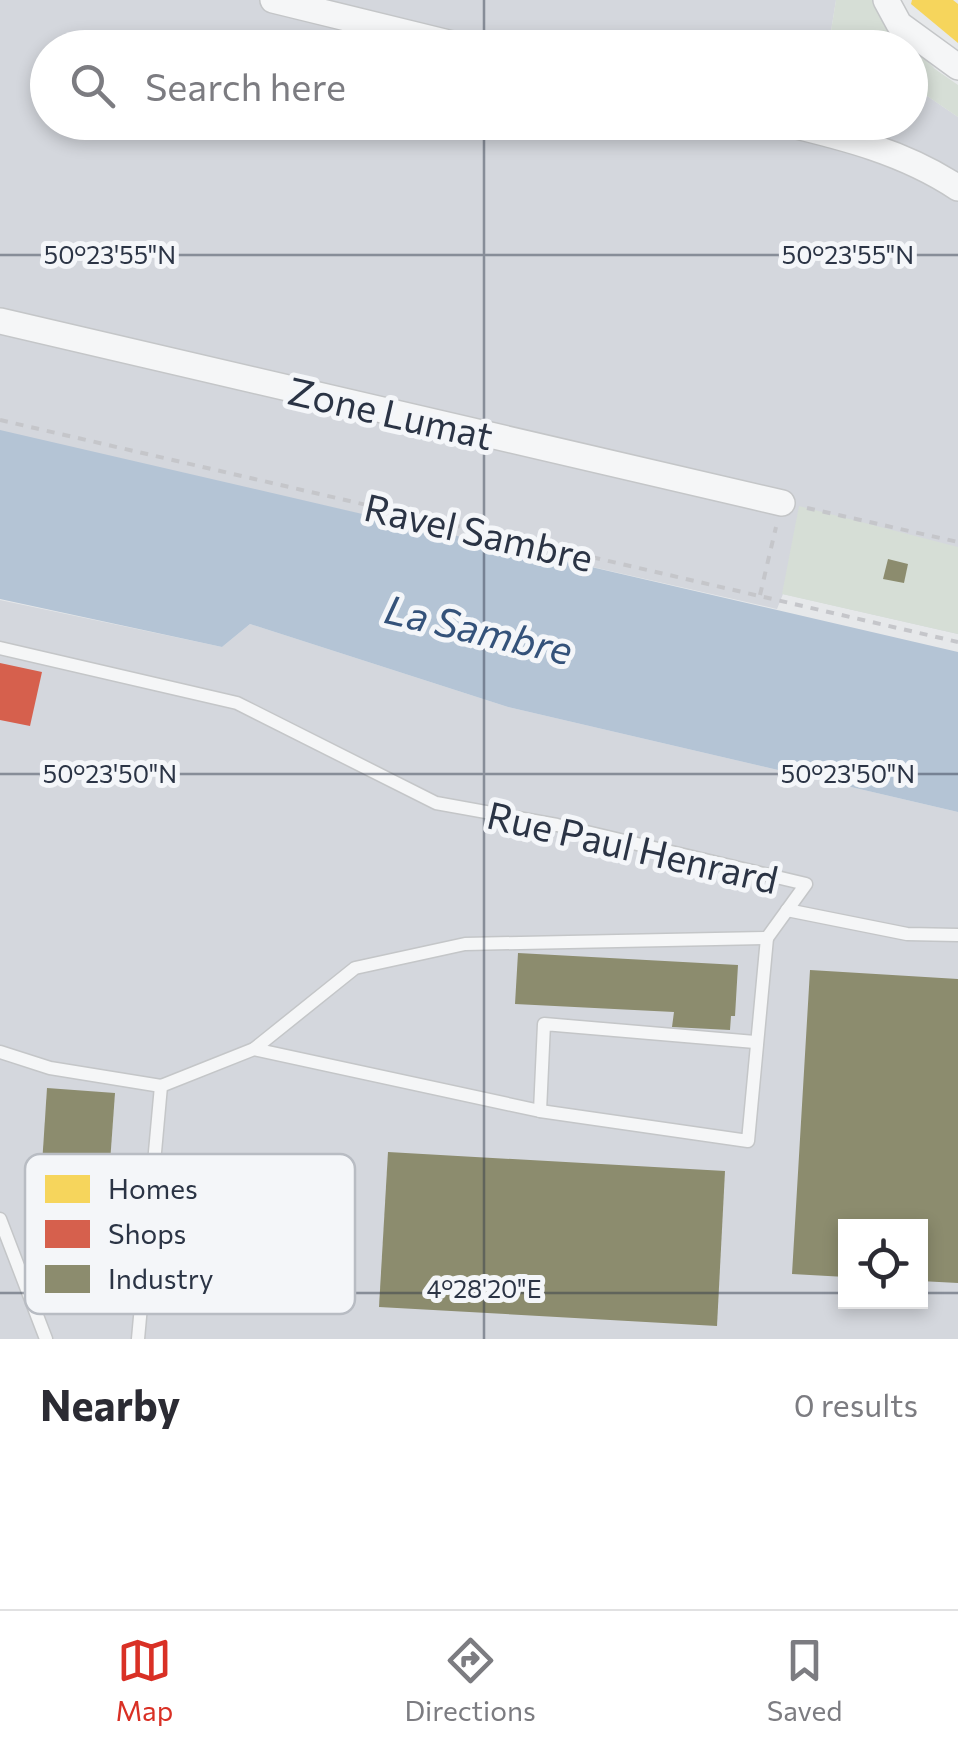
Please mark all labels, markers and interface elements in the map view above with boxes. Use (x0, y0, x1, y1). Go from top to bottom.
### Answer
search box (30, 30, 928, 140)
icon: search (65, 58, 120, 113)
text: Search here (145, 62, 346, 109)
text: 50°23'55"N (44, 239, 176, 269)
text: 50°23'55"N (782, 239, 914, 269)
street label: Zone Lumat (284, 366, 498, 458)
street label: Ravel Sambre (360, 482, 598, 580)
water label: La Sambre (381, 583, 577, 673)
text: 50°23'50"N (43, 758, 177, 788)
text: 50°23'50"N (781, 758, 915, 788)
street label: Rue Paul Henrard (483, 790, 783, 902)
legend (25, 1154, 355, 1314)
text: Homes (108, 1171, 198, 1205)
text: Shops (108, 1216, 186, 1250)
map controls (838, 1219, 928, 1309)
button: locate (838, 1219, 928, 1309)
text: Industry (108, 1261, 214, 1295)
text: 4°28'20"E (427, 1273, 541, 1303)
text: Nearby (40, 1378, 180, 1430)
text: 0 results (794, 1384, 918, 1424)
tab: Map (116, 1633, 173, 1727)
tab: Directions (404, 1633, 536, 1727)
tab: Saved (767, 1633, 842, 1727)

